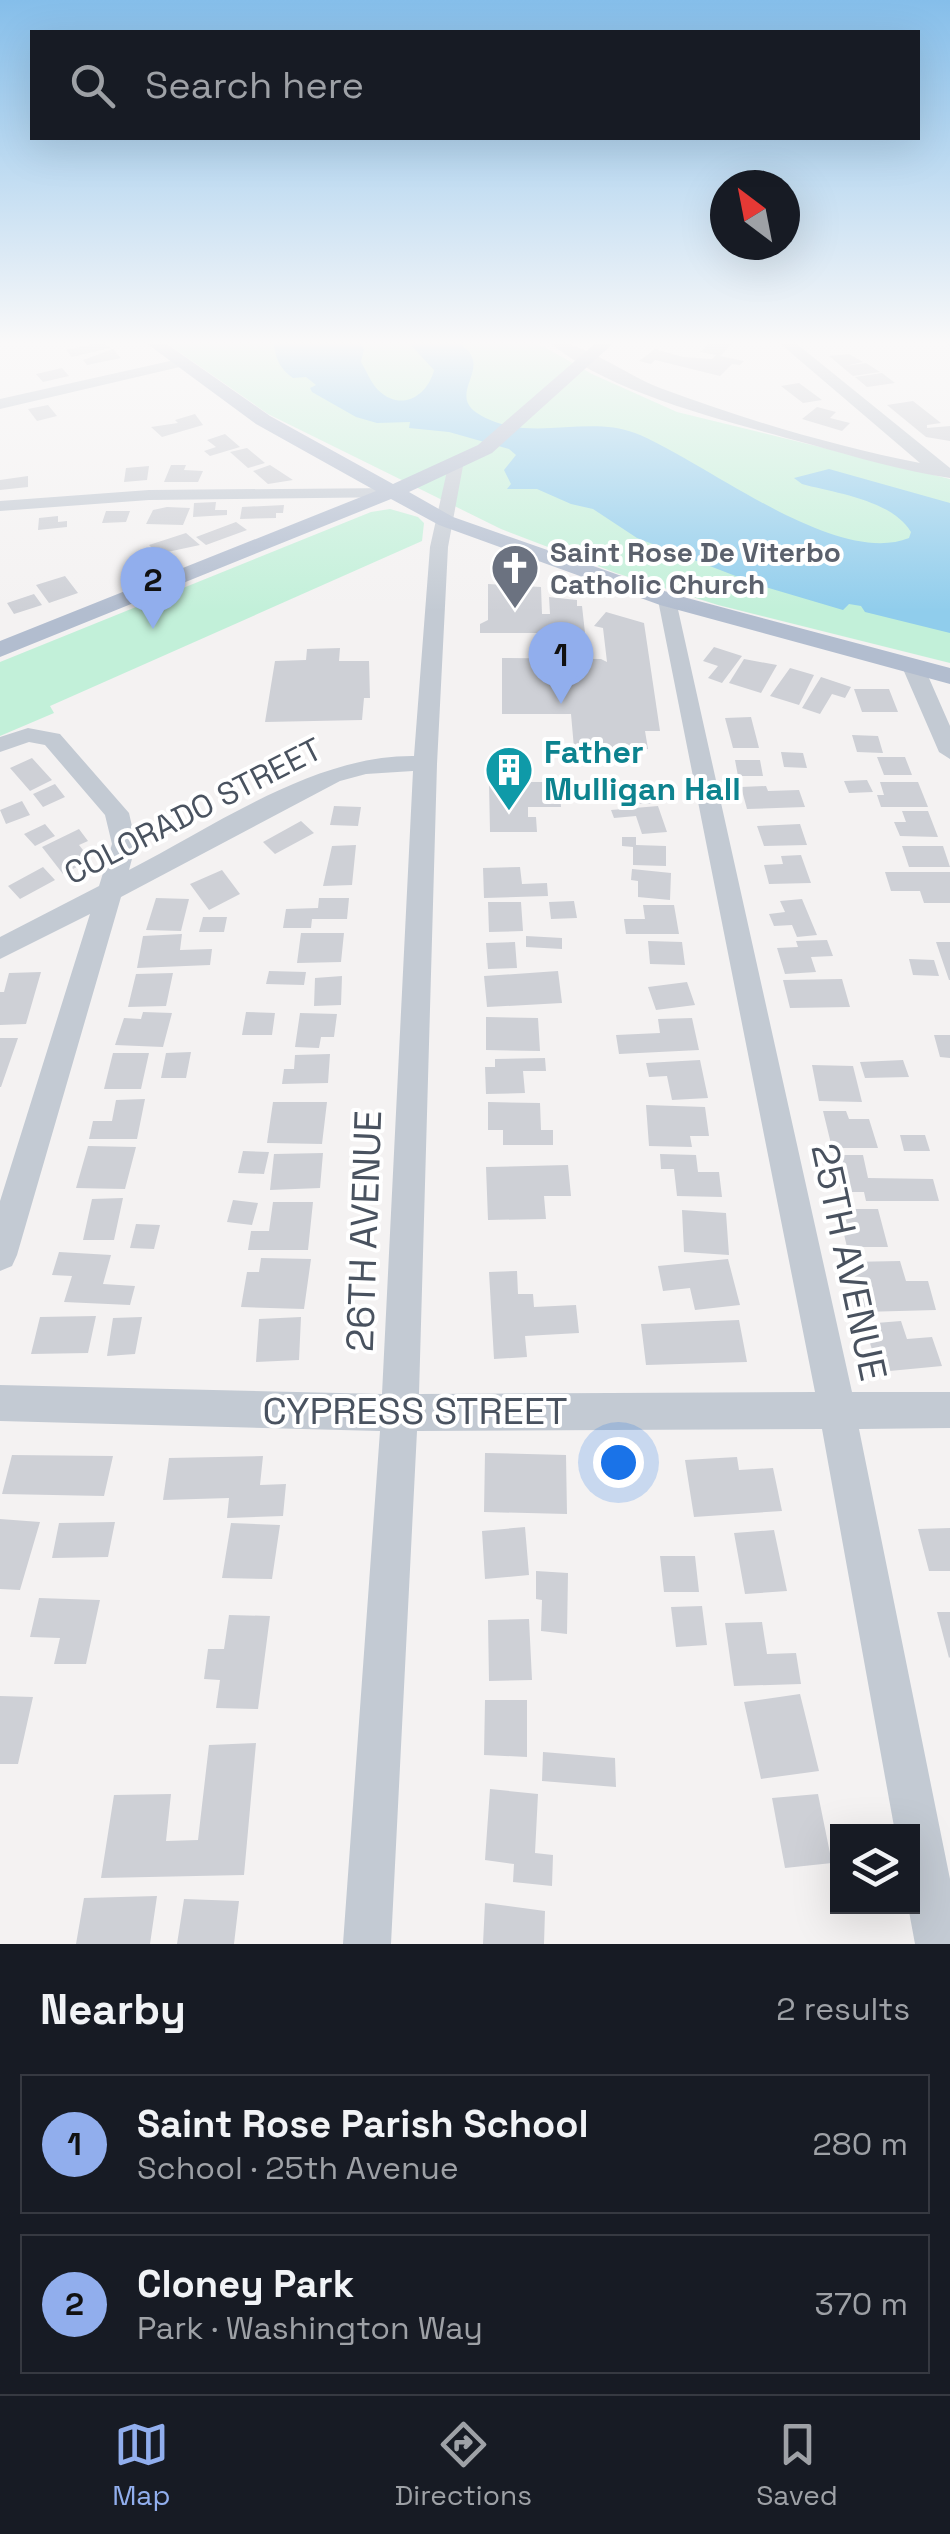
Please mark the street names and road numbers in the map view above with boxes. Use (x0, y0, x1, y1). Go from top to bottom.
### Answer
street label: COLORADO STREET (57, 729, 329, 893)
street label: 26TH AVENUE (336, 1109, 392, 1353)
street label: 25TH AVENUE (800, 1139, 898, 1385)
street label: CYPRESS STREET (262, 1387, 568, 1435)

